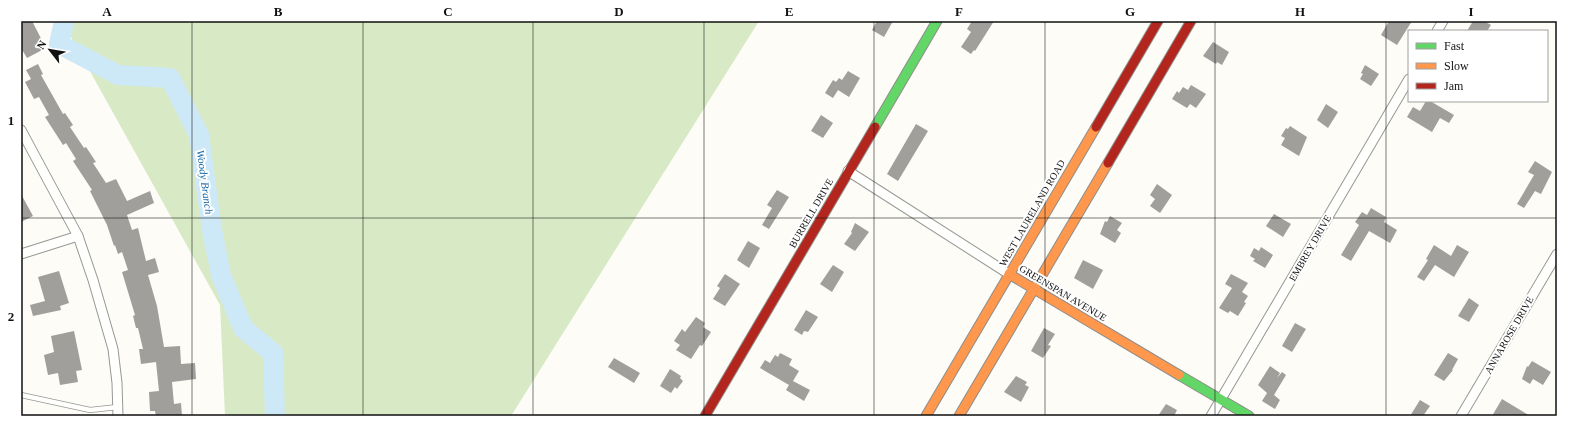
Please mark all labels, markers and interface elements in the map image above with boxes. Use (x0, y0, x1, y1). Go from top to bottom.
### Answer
text: A (102, 4, 112, 19)
text: B (274, 4, 283, 19)
text: C (443, 4, 453, 19)
text: D (614, 4, 624, 19)
text: E (785, 4, 793, 19)
text: F (955, 4, 963, 19)
text: G (1125, 4, 1135, 19)
text: H (1295, 4, 1305, 19)
text: I (1468, 4, 1474, 19)
north arrow (30, 30, 70, 70)
legend (1408, 30, 1548, 102)
text: N (34, 38, 49, 51)
text: Fast (1444, 39, 1465, 53)
text: Slow (1444, 59, 1469, 73)
text: Jam (1444, 79, 1464, 93)
text: 1 (8, 113, 14, 128)
water label: Woody Branch (195, 149, 216, 215)
street label: WEST LAURELAND ROAD (997, 158, 1067, 268)
street label: BURRELL DRIVE (787, 176, 835, 250)
street label: EMBREY DRIVE (1287, 213, 1333, 283)
street label: GREENSPAN AVENUE (1017, 263, 1109, 323)
street label: ANNAROSE DRIVE (1482, 294, 1536, 376)
text: 2 (8, 309, 14, 324)

